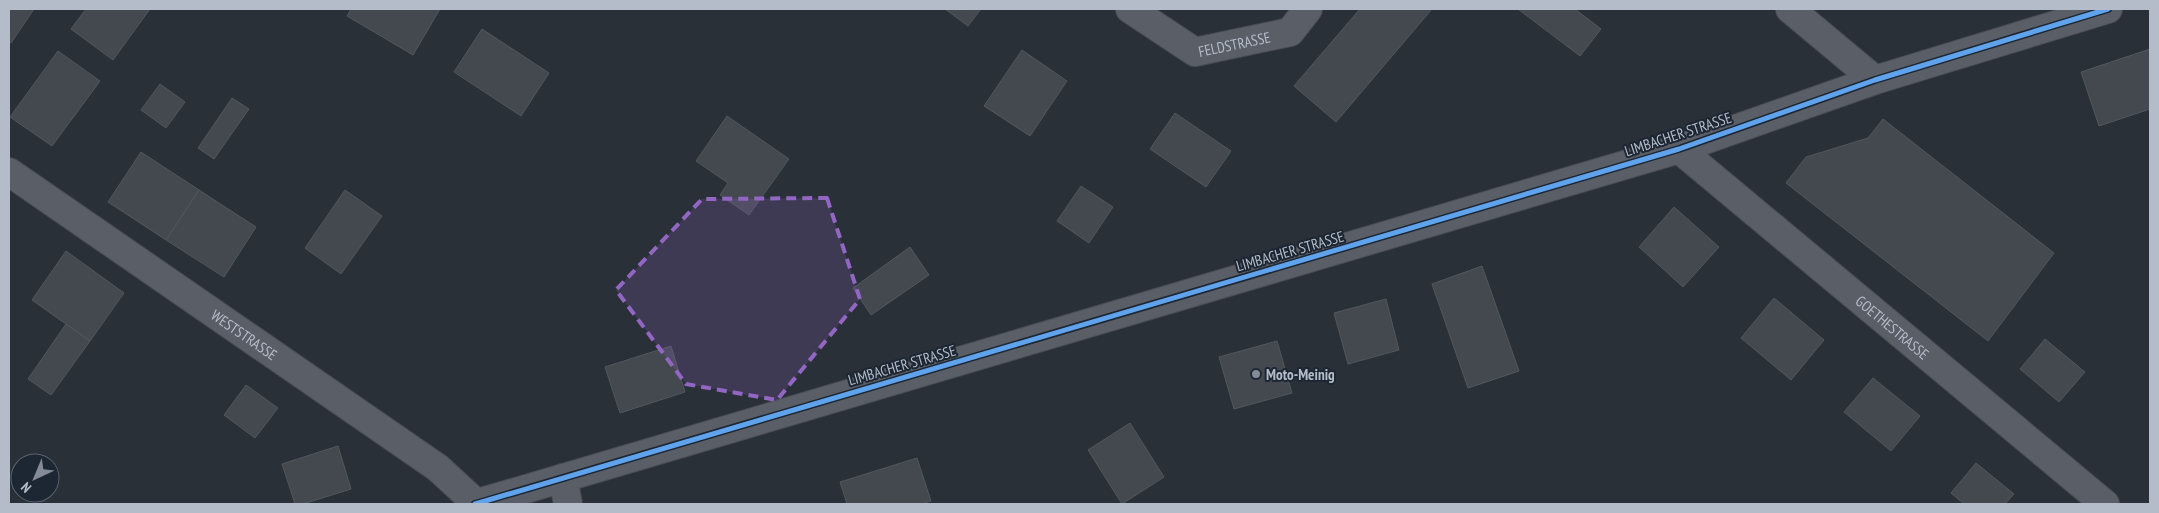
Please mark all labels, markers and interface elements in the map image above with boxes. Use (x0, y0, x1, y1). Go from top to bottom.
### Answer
street label: FELDSTRASSE (1196, 27, 1272, 61)
street label: LIMBACHER STRASSE (1622, 108, 1734, 160)
street label: LIMBACHER STRASSE (1234, 227, 1346, 275)
street label: GOETHESTRASSE (1852, 291, 1933, 363)
street label: WESTSTRASSE (208, 305, 281, 364)
street label: LIMBACHER STRASSE (846, 341, 958, 389)
place label: Moto-Meinig (1266, 365, 1335, 384)
marker: Moto-Meinig (1250, 368, 1262, 380)
north arrow (10, 453, 60, 503)
text: N (17, 478, 35, 496)

